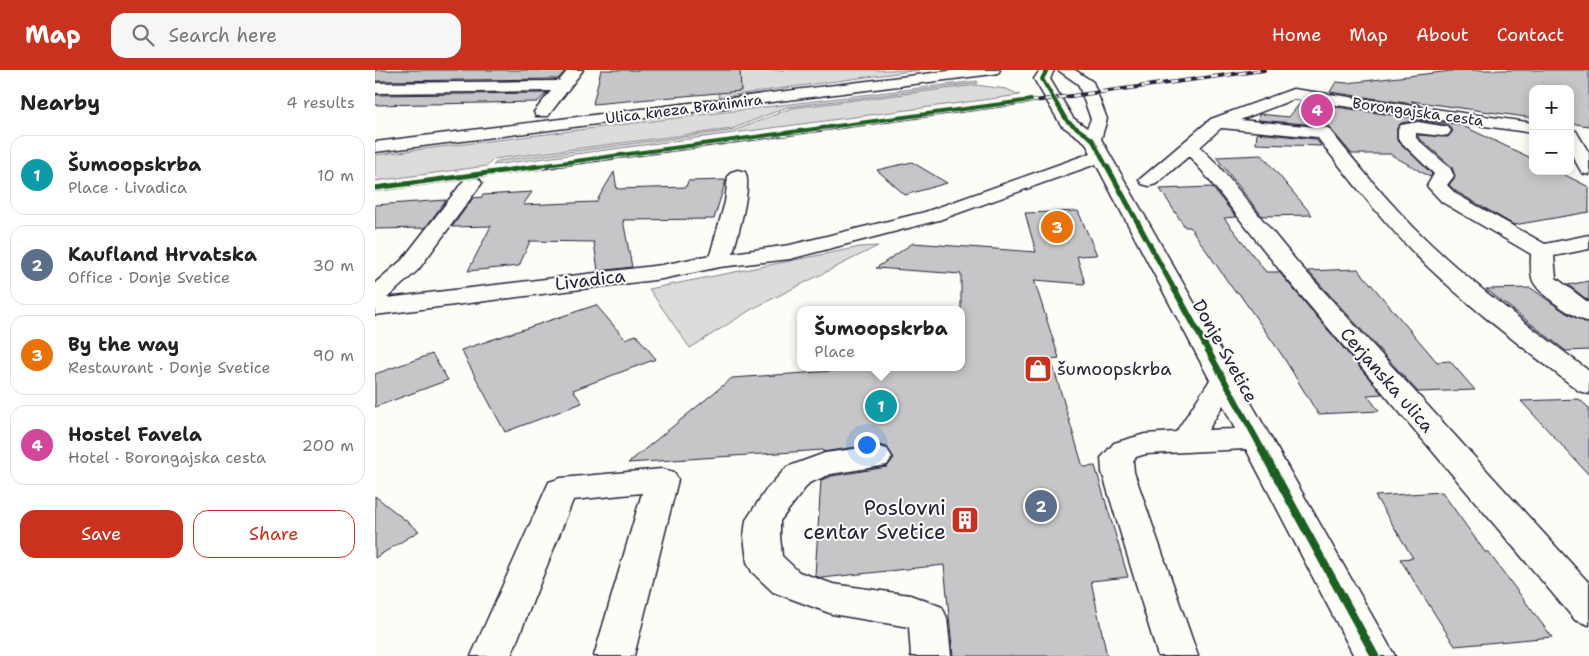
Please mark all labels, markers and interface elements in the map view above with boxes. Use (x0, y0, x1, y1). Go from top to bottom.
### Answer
search box (111, 13, 461, 58)
text: Map (25, 19, 81, 51)
icon: search (129, 21, 157, 49)
text: Search here (169, 23, 277, 48)
text: Home (1272, 23, 1321, 47)
text: Map (1349, 23, 1388, 47)
text: About (1416, 23, 1469, 47)
text: Contact (1497, 23, 1564, 47)
map controls (1529, 85, 1574, 175)
button: + (1529, 85, 1574, 130)
text: Nearby (20, 89, 100, 117)
street label: Ulica kneza Branimira (604, 89, 764, 129)
pin: 4 (1301, 91, 1333, 129)
text: 4 results (286, 92, 355, 113)
street label: Borongajska cesta (1351, 93, 1486, 131)
button: − (1529, 130, 1574, 175)
text: Šumoopskrba (68, 152, 201, 177)
text: 1 (33, 165, 41, 186)
text: 10 m (317, 165, 354, 186)
text: Place · Livadica (68, 177, 187, 198)
pin: 3 (1041, 208, 1073, 246)
text: Kaufland Hrvatska (68, 242, 257, 267)
text: 2 (31, 255, 43, 276)
text: 30 m (313, 255, 354, 276)
street label: Livadica (553, 264, 627, 296)
text: Office · Donje Svetice (68, 267, 230, 288)
street label: Donje Svetice (1187, 295, 1263, 407)
popup (797, 306, 965, 371)
text: Šumoopskrba (814, 316, 948, 341)
street label: Cerjanska ulica (1335, 322, 1439, 438)
text: By the way (68, 332, 179, 357)
text: Place (814, 341, 855, 362)
text: 3 (31, 345, 43, 366)
text: 90 m (313, 345, 354, 366)
shop icon: šumoopskrba (1023, 354, 1053, 384)
text: Restaurant · Donje Svetice (68, 357, 271, 378)
place label: šumoopskrba (1057, 357, 1171, 381)
pin: 1 (865, 387, 897, 425)
text: Hostel Favela (68, 422, 202, 447)
your location (854, 432, 880, 458)
text: 4 (31, 435, 43, 456)
text: 200 m (302, 435, 354, 456)
text: Hotel · Borongajska cesta (68, 447, 266, 468)
pin: 2 (1025, 487, 1057, 525)
place label: Poslovni centar Svetice (803, 494, 946, 546)
building icon: Poslovni centar Svetice (950, 505, 980, 535)
button: Save (20, 510, 183, 558)
button: Share (193, 510, 355, 558)

